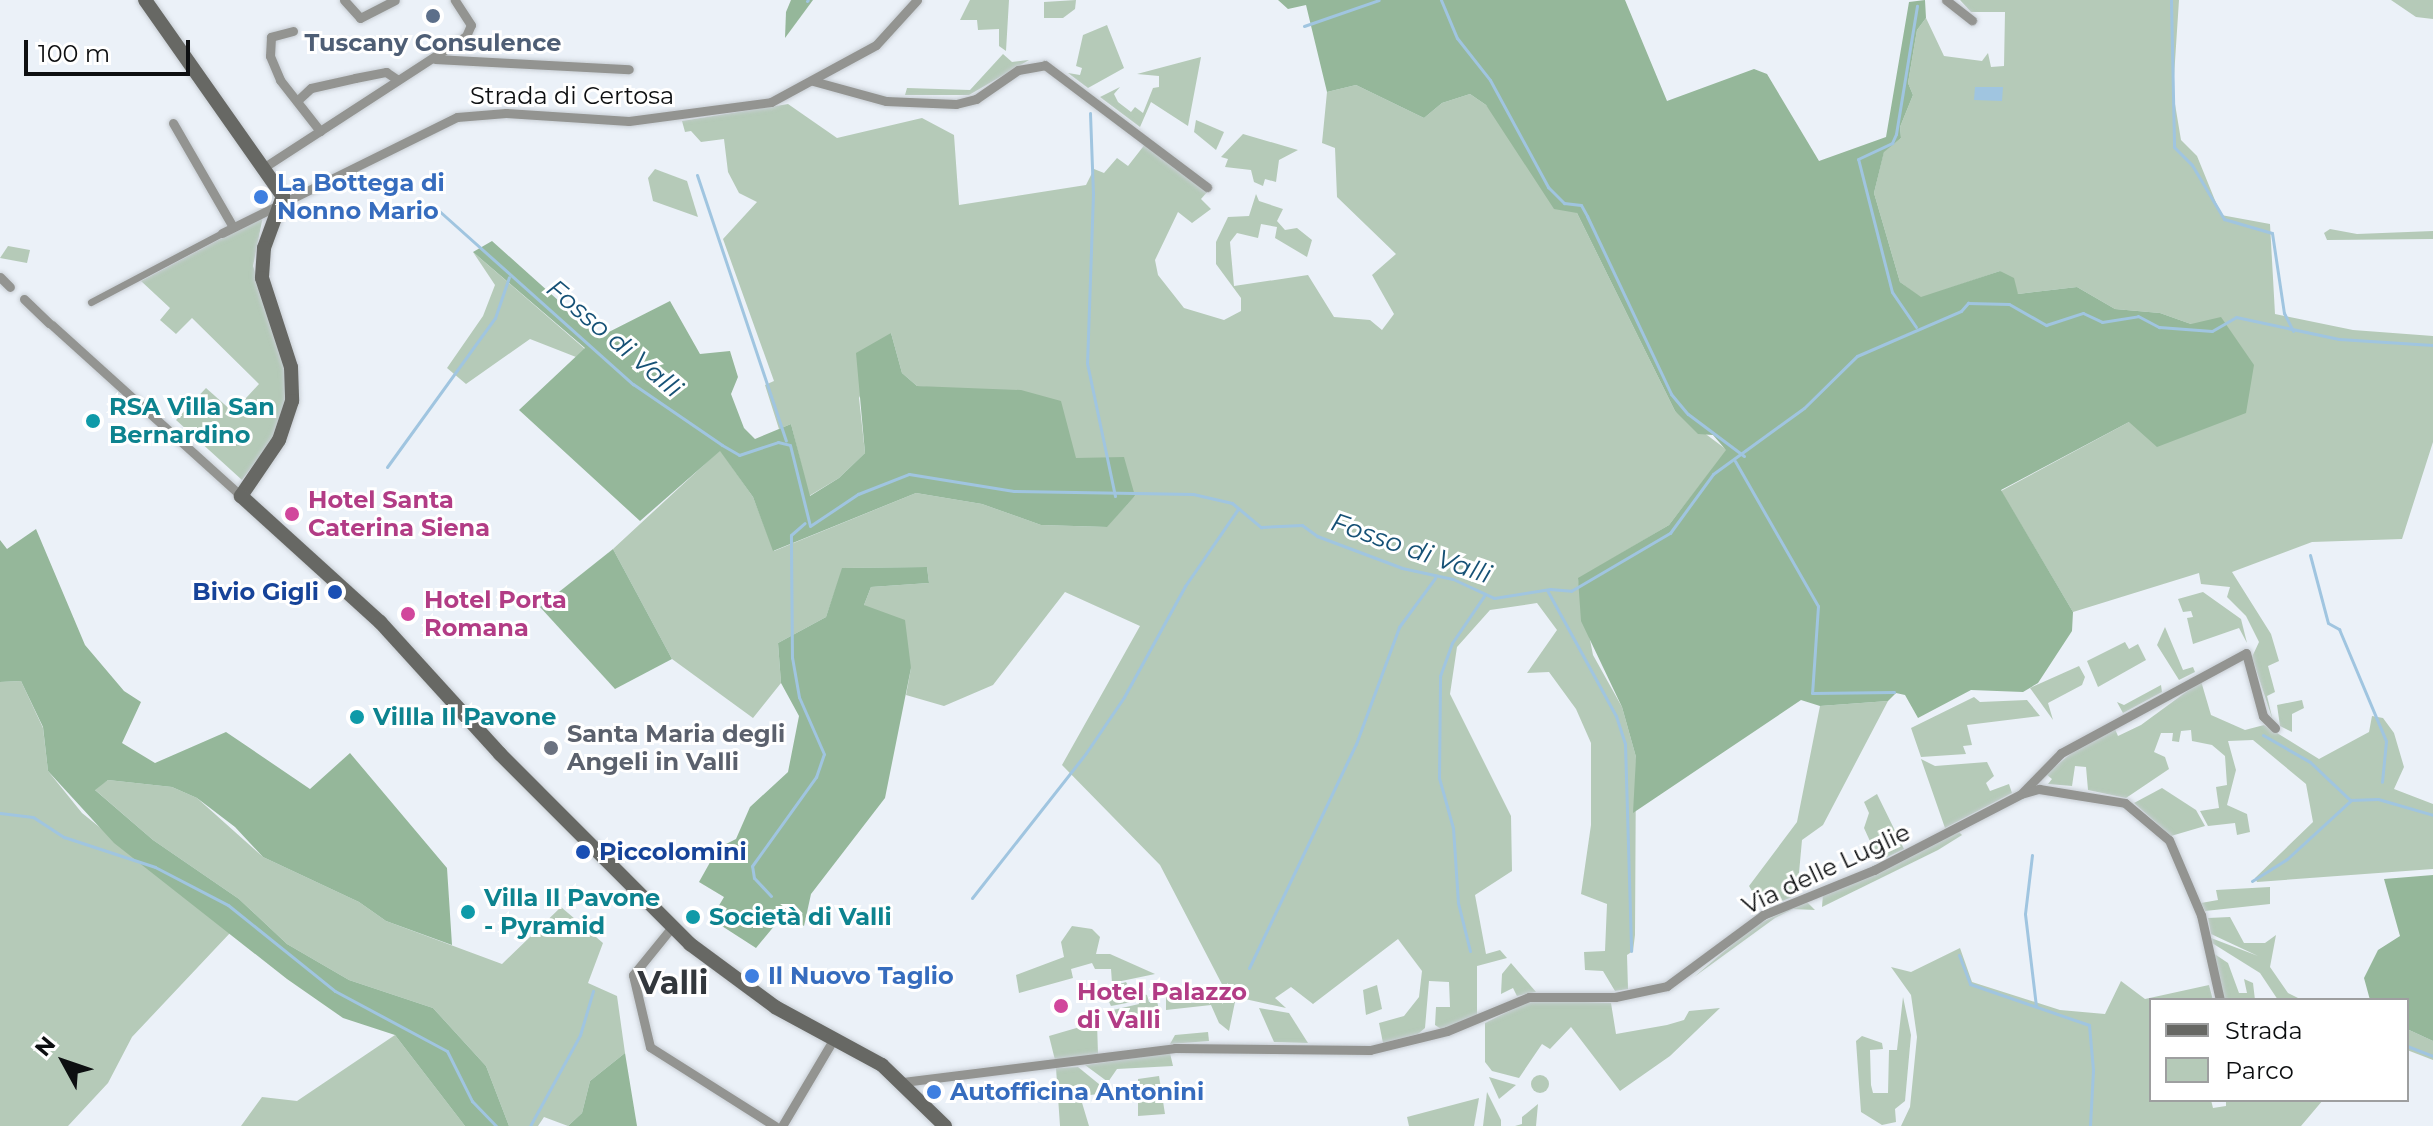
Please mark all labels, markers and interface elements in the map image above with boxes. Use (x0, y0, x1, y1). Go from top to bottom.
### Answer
marker: Tuscany Consulence (424, 7, 442, 25)
scale bar (28, 24, 194, 74)
place label: Tuscany Consulence (305, 29, 561, 57)
text: 100 m (38, 39, 110, 68)
street label: Strada di Certosa (470, 82, 674, 110)
place label: La Bottega di Nonno Mario (277, 169, 445, 225)
marker: La Bottega di Nonno Mario (252, 188, 270, 206)
water label: Fosso di Valli (540, 273, 688, 405)
place label: RSA Villa San Bernardino (109, 393, 275, 449)
marker: RSA Villa San Bernardino (84, 412, 102, 430)
place label: Hotel Santa Caterina Siena (308, 486, 490, 542)
marker: Hotel Santa Caterina Siena (283, 505, 301, 523)
water label: Fosso di Valli (1327, 507, 1495, 591)
place label: Bivio Gigli (192, 578, 319, 606)
marker: Bivio Gigli (326, 583, 344, 601)
place label: Hotel Porta Romana (424, 586, 567, 642)
marker: Hotel Porta Romana (399, 605, 417, 623)
place label: Villla Il Pavone (373, 703, 556, 731)
marker: Villla Il Pavone (348, 708, 366, 726)
place label: Santa Maria degli Angeli in Valli (567, 720, 785, 776)
marker: Santa Maria degli Angeli in Valli (542, 739, 560, 757)
street label: Via delle Luglie (1738, 818, 1914, 920)
place label: Piccolomini (599, 838, 747, 866)
marker: Piccolomini (574, 843, 592, 861)
place label: Villa Il Pavone - Pyramid (484, 884, 660, 940)
marker: Villa Il Pavone - Pyramid (459, 903, 477, 921)
place label: Società di Valli (709, 903, 892, 931)
marker: Società di Valli (684, 908, 702, 926)
place label: Il Nuovo Taglio (768, 962, 954, 990)
district label: Valli (638, 964, 708, 1002)
marker: Il Nuovo Taglio (743, 967, 761, 985)
place label: Hotel Palazzo di Valli (1077, 978, 1247, 1034)
marker: Hotel Palazzo di Valli (1052, 997, 1070, 1015)
legend (2149, 998, 2409, 1102)
text: Strada (2225, 1016, 2303, 1045)
north arrow (24, 1022, 104, 1102)
text: N (29, 1031, 61, 1062)
text: Parco (2225, 1056, 2294, 1085)
place label: Autofficina Antonini (950, 1078, 1204, 1106)
marker: Autofficina Antonini (925, 1083, 943, 1101)

